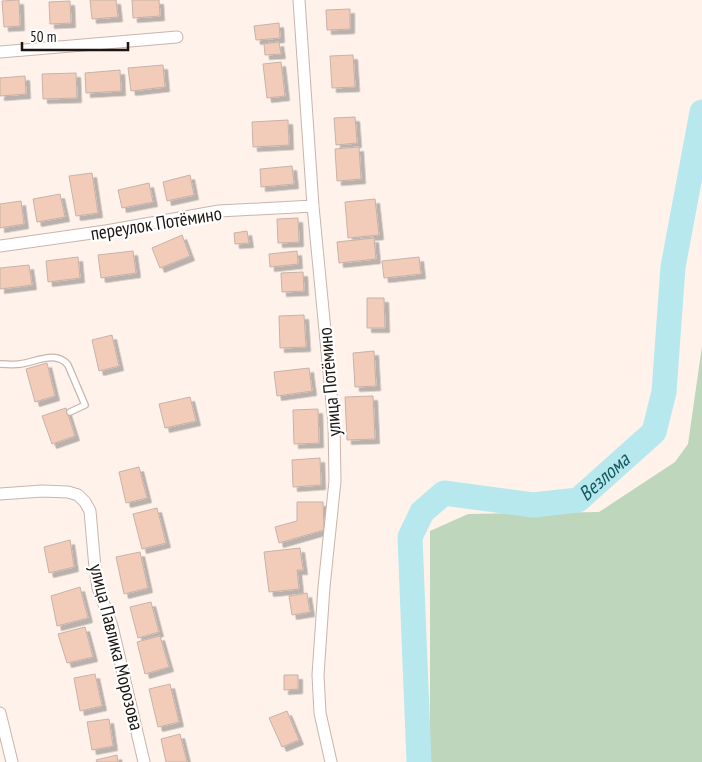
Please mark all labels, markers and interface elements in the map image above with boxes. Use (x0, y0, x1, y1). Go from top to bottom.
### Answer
scale bar (22, 20, 129, 52)
text: 50 m (30, 27, 56, 46)
street label: переулок Потёмино (89, 201, 223, 245)
street label: улица Потёмино (312, 326, 346, 438)
water label: Везлома (573, 446, 636, 506)
street label: улица Павлика Морозова (85, 562, 149, 732)

